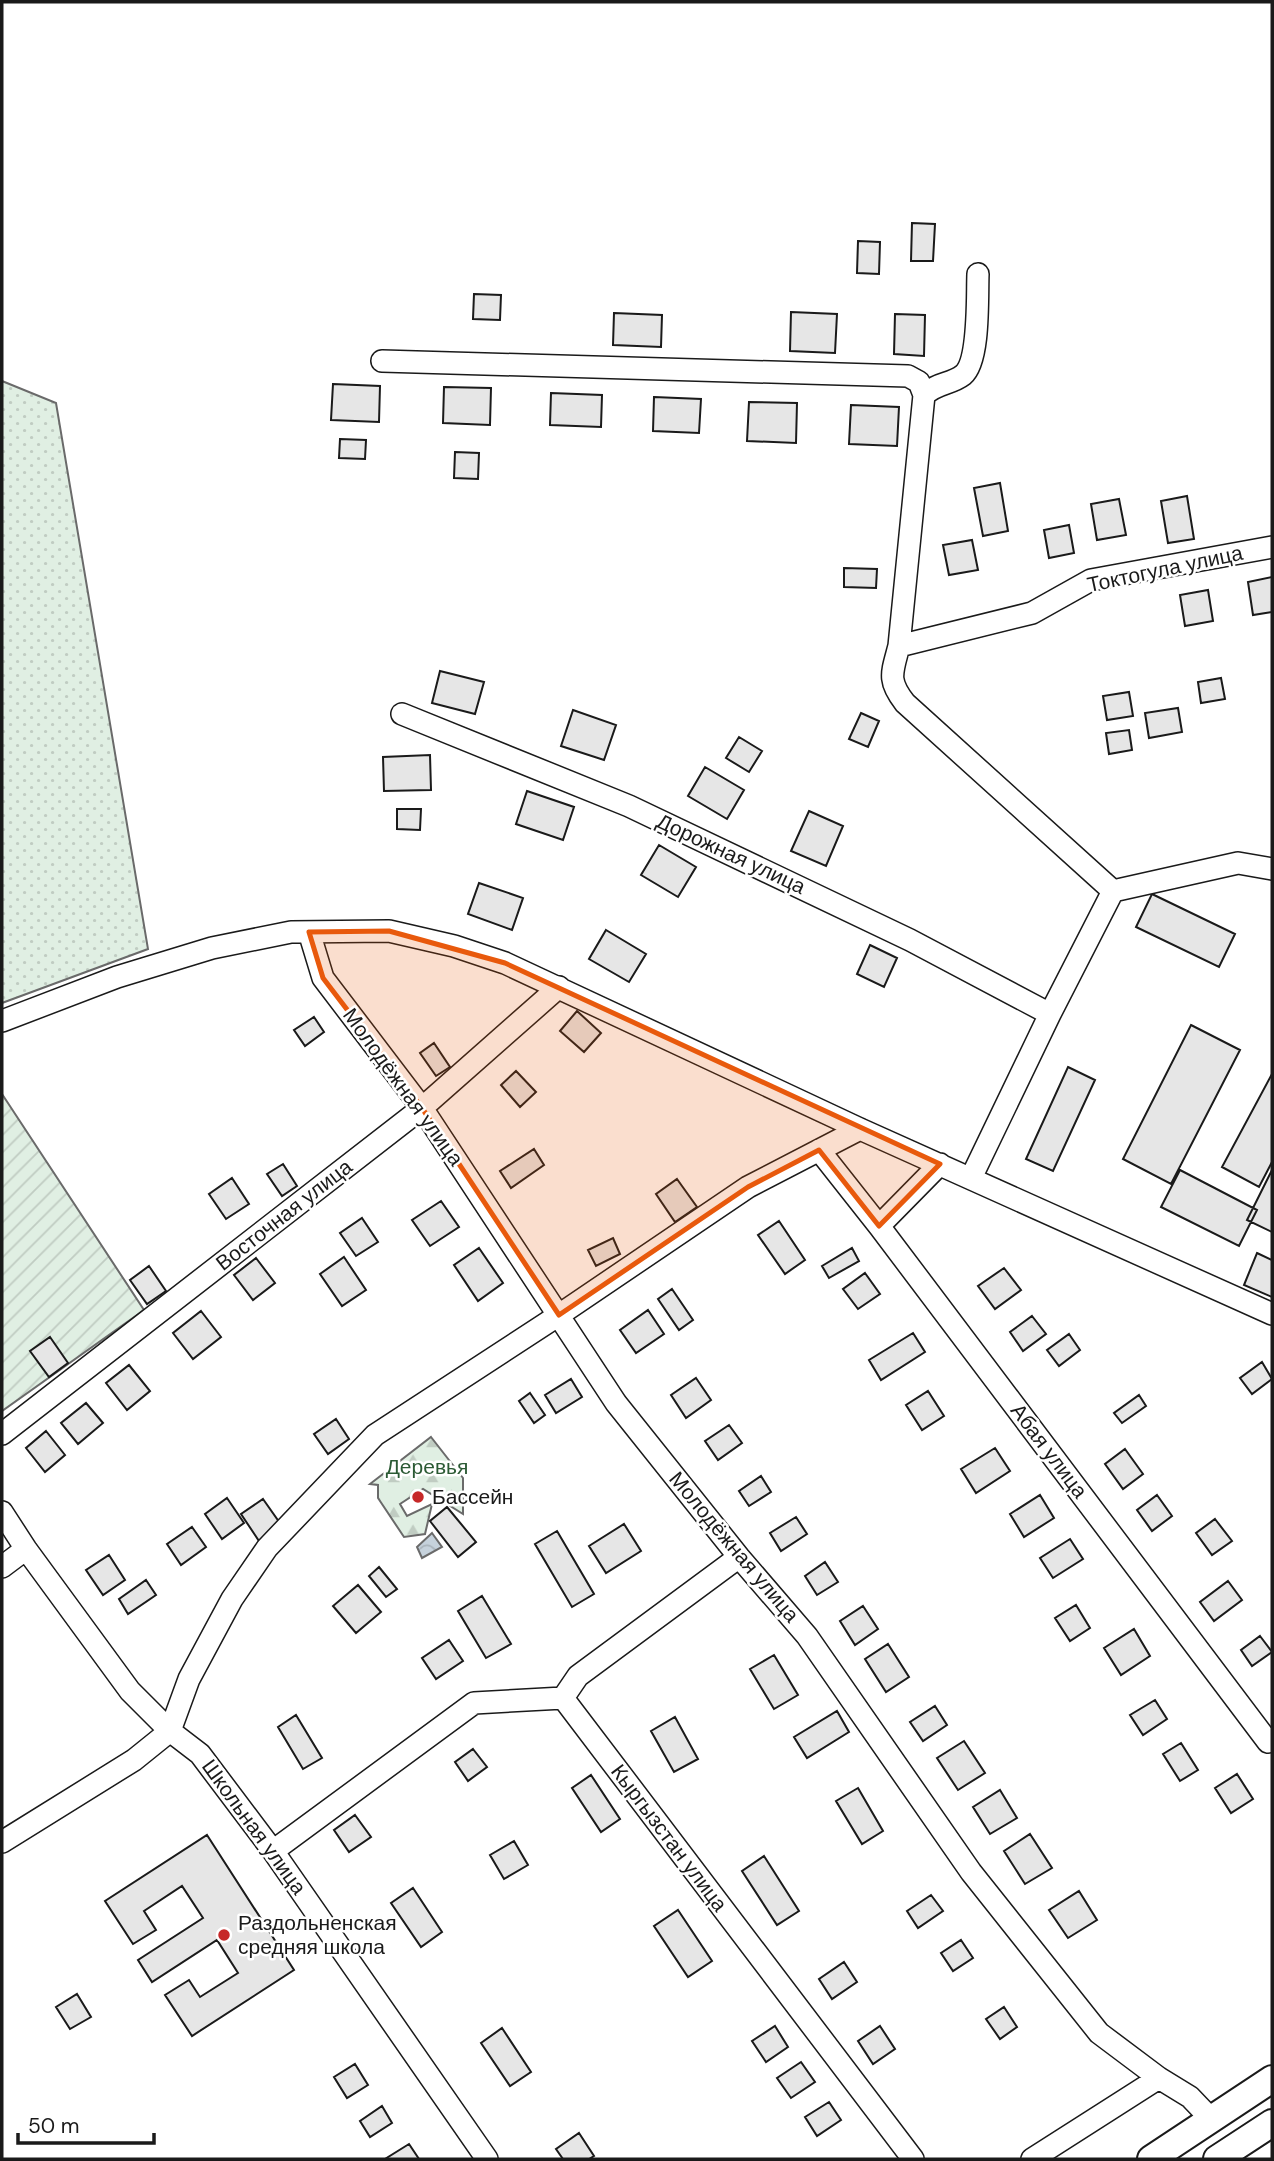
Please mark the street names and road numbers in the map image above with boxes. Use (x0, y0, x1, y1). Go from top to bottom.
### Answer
street label: Токтогула улица (1085, 539, 1246, 599)
street label: Дорожная улица (652, 807, 810, 901)
street label: Молодёжная улица (336, 1002, 470, 1172)
street label: Восточная улица (210, 1153, 358, 1277)
street label: Абая улица (1004, 1398, 1094, 1504)
street label: Молодёжная улица (663, 1466, 806, 1628)
street label: Школьная улица (195, 1754, 313, 1901)
street label: Кыргызстан улица (604, 1759, 734, 1918)

